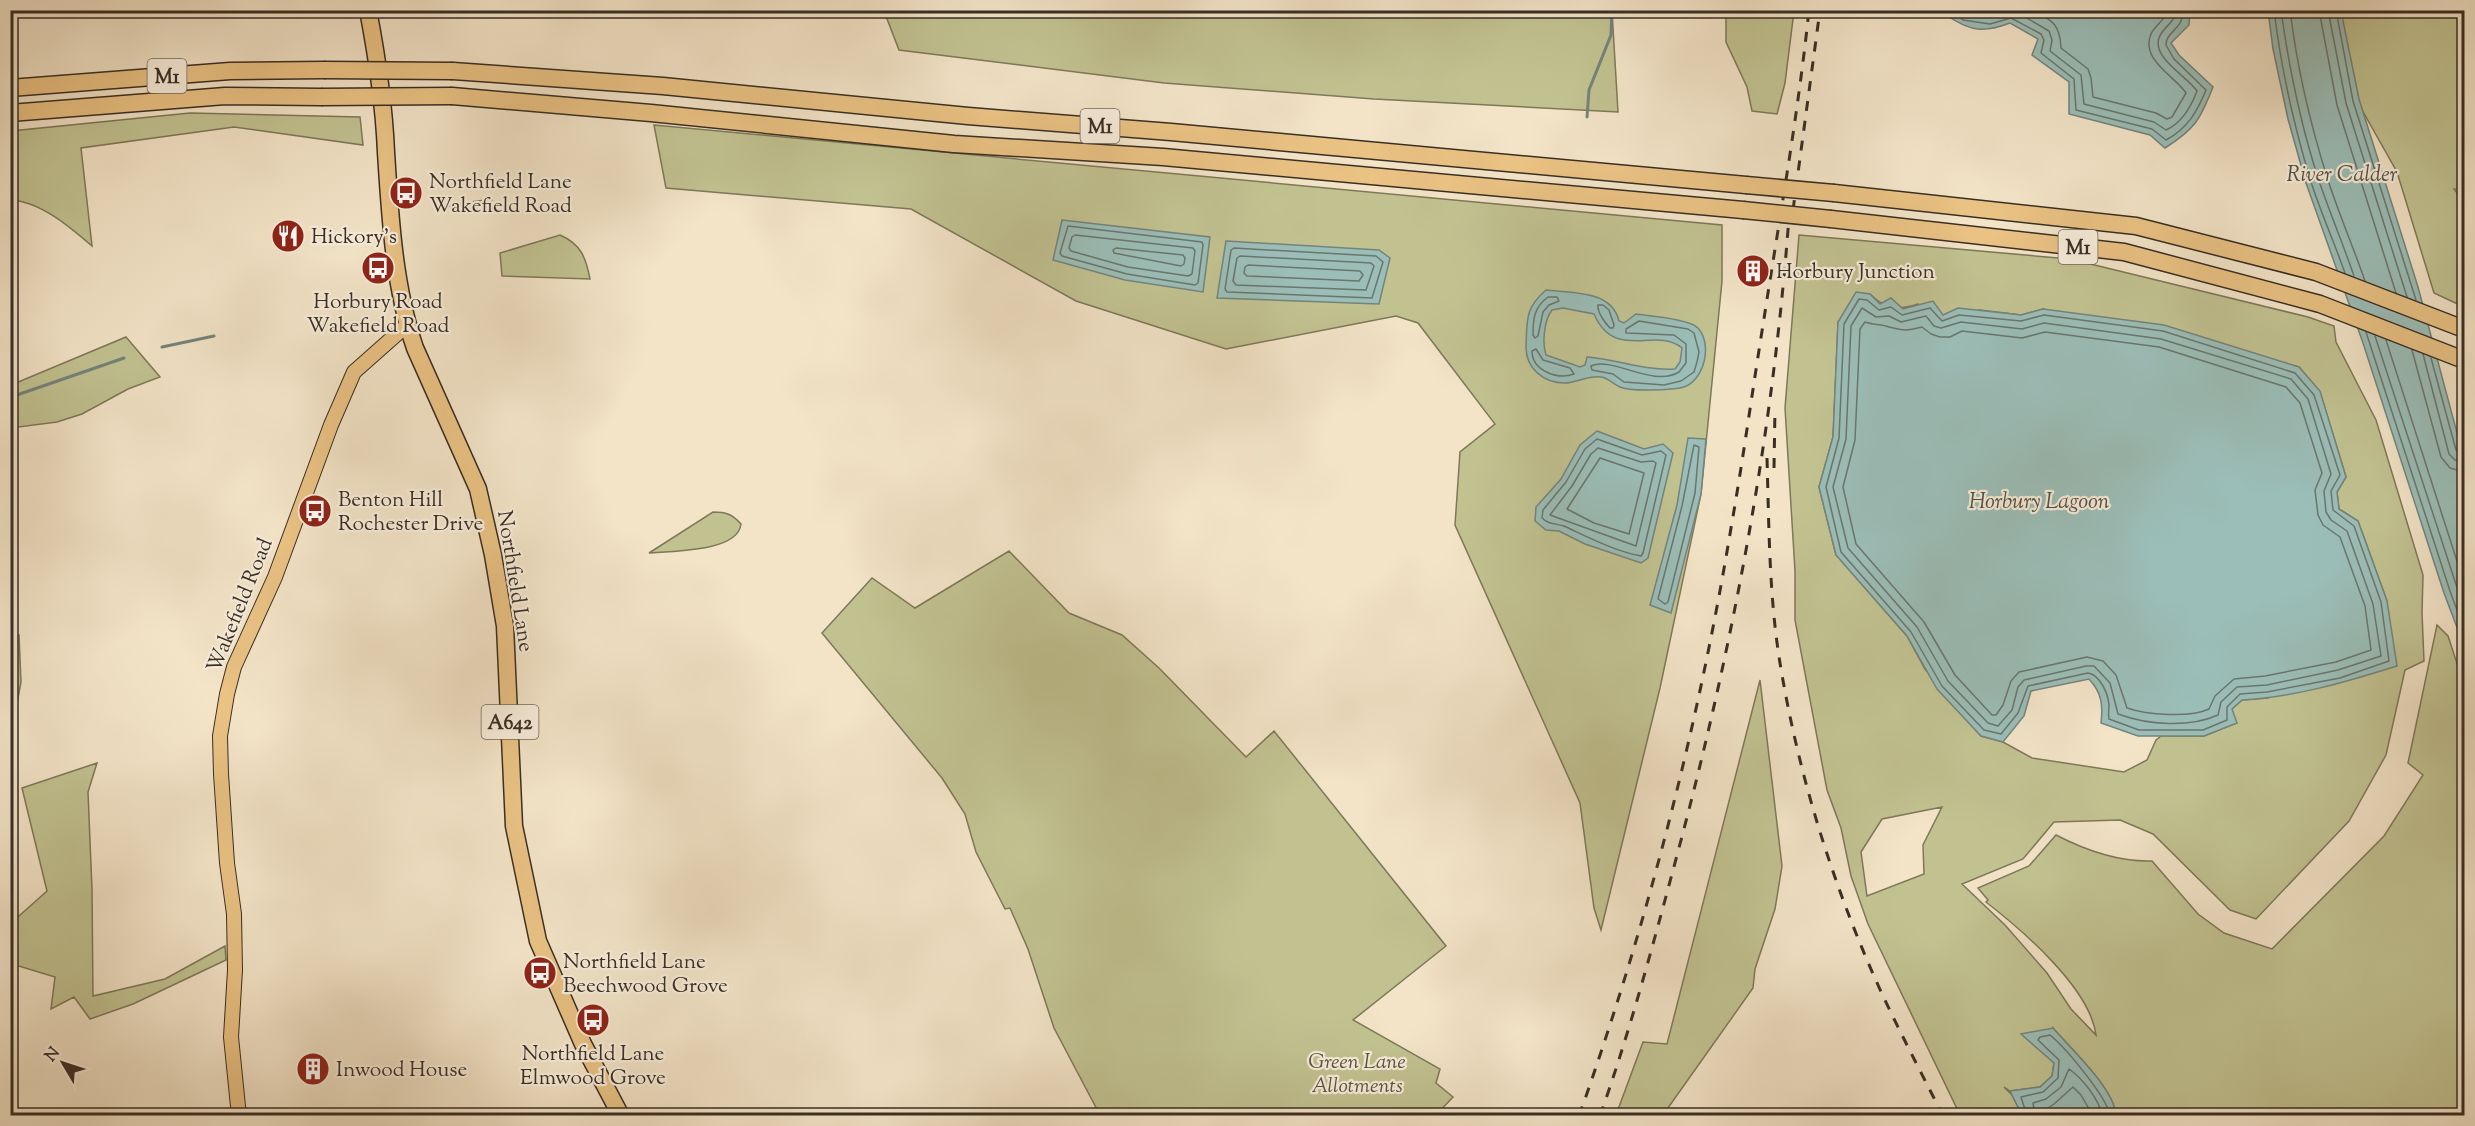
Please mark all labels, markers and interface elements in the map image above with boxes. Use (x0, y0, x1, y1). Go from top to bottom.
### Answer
road number: M1 (148, 59, 186, 93)
road number: M1 (1080, 109, 1120, 143)
water label: River Calder (2286, 160, 2398, 192)
place label: Northfield Lane Wakefield Road (429, 168, 572, 222)
bus stop icon: Northfield Lane Wakefield Road (388, 175, 424, 211)
restaurant icon: Hickory's (270, 218, 306, 254)
place label: Hickory's (311, 223, 397, 253)
road number: M1 (2058, 230, 2098, 264)
bus stop icon: Horbury Road Wakefield Road (360, 250, 396, 286)
building icon: Horbury Junction (1735, 253, 1771, 289)
place label: Horbury Junction (1776, 258, 1935, 288)
place label: Horbury Road Wakefield Road (307, 288, 450, 342)
place label: Benton Hill Rochester Drive (338, 486, 483, 540)
water label: Horbury Lagoon (1969, 487, 2110, 519)
bus stop icon: Benton Hill Rochester Drive (297, 493, 333, 529)
street label: Northfield Lane (488, 508, 540, 654)
street label: Wakefield Road (200, 534, 282, 678)
road number: A642 (482, 705, 538, 739)
place label: Northfield Lane Beechwood Grove (563, 948, 728, 1002)
bus stop icon: Northfield Lane Beechwood Grove (522, 955, 558, 991)
bus stop icon: Northfield Lane Elmwood Grove (575, 1002, 611, 1038)
north arrow (33, 1033, 93, 1093)
place label: Northfield Lane Elmwood Grove (520, 1040, 666, 1094)
text: N (40, 1043, 66, 1067)
park label: Green Lane Allotments (1308, 1048, 1406, 1102)
building icon: Inwood House (295, 1051, 331, 1087)
place label: Inwood House (336, 1056, 467, 1086)

